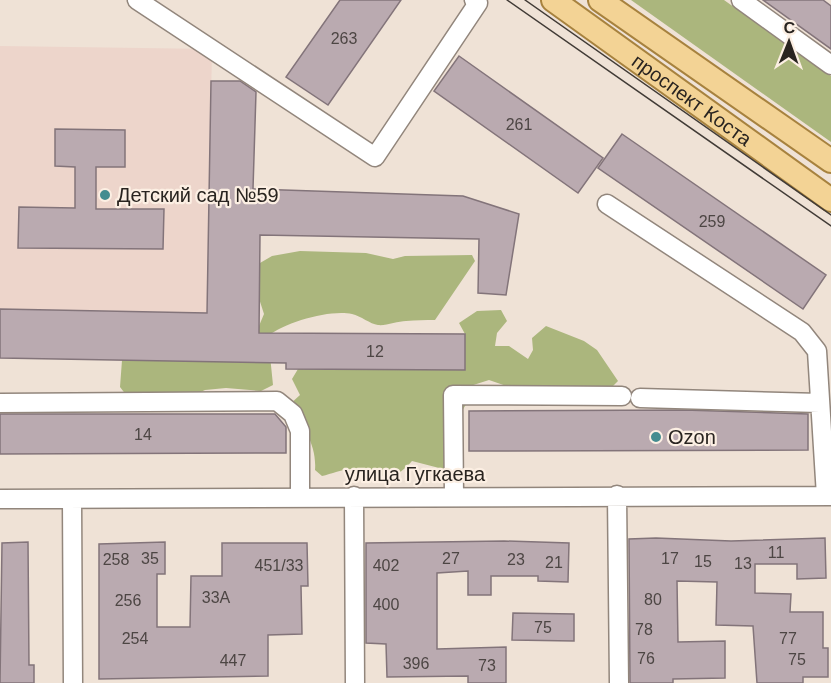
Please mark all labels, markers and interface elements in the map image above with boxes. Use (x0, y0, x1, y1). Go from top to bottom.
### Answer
north arrow (759, 12, 819, 72)
text: С (783, 19, 796, 36)
house number: 263 (331, 30, 357, 47)
street label: проспект Коста (628, 50, 756, 151)
house number: 261 (506, 116, 532, 133)
place label: Детский сад №59 (117, 184, 279, 206)
marker: Детский сад №59 (98, 188, 112, 202)
house number: 259 (699, 213, 725, 230)
house number: 12 (366, 343, 384, 360)
house number: 14 (134, 426, 152, 443)
place label: Ozon (668, 426, 716, 448)
marker: Ozon (649, 430, 663, 444)
street label: улица Гугкаева (345, 463, 486, 485)
house number: 11 (768, 544, 784, 561)
house number: 35 (141, 550, 159, 567)
house number: 27 (442, 550, 460, 567)
house number: 17 (661, 550, 679, 567)
house number: 258 (103, 551, 129, 568)
house number: 23 (507, 551, 525, 568)
house number: 15 (694, 553, 712, 570)
house number: 21 (545, 554, 563, 571)
house number: 13 (734, 555, 752, 572)
house number: 451/33 (255, 557, 304, 574)
house number: 402 (373, 557, 399, 574)
house number: 33A (202, 589, 231, 606)
house number: 80 (644, 591, 662, 608)
house number: 256 (115, 592, 141, 609)
house number: 400 (373, 596, 399, 613)
house number: 75 (534, 619, 552, 636)
house number: 78 (635, 621, 653, 638)
house number: 254 (122, 630, 148, 647)
house number: 77 (779, 630, 797, 647)
house number: 76 (637, 650, 655, 667)
house number: 75 (788, 651, 806, 668)
house number: 447 (220, 652, 246, 669)
house number: 396 (403, 655, 429, 672)
house number: 73 (478, 657, 496, 674)

